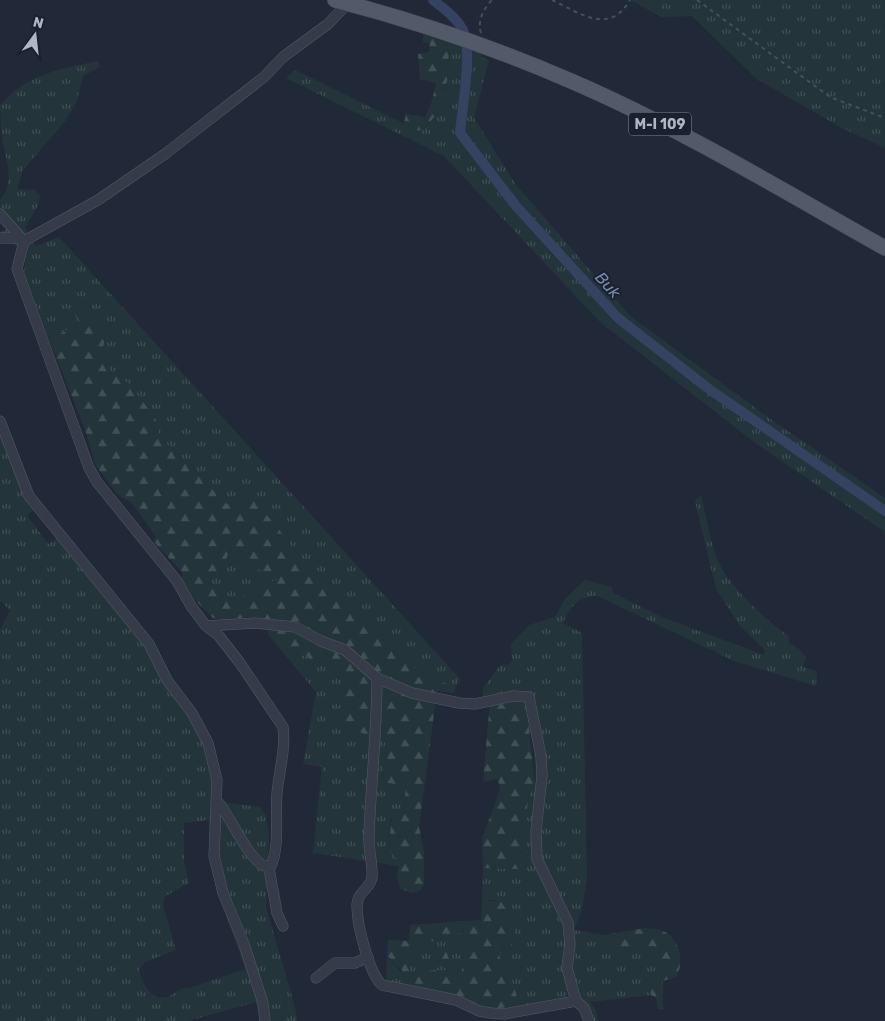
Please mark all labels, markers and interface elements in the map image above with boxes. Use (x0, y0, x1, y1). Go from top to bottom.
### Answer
north arrow (10, 10, 60, 60)
text: N (31, 13, 45, 32)
road number: M-I 109 (629, 112, 691, 136)
water label: Buk (591, 268, 625, 303)

